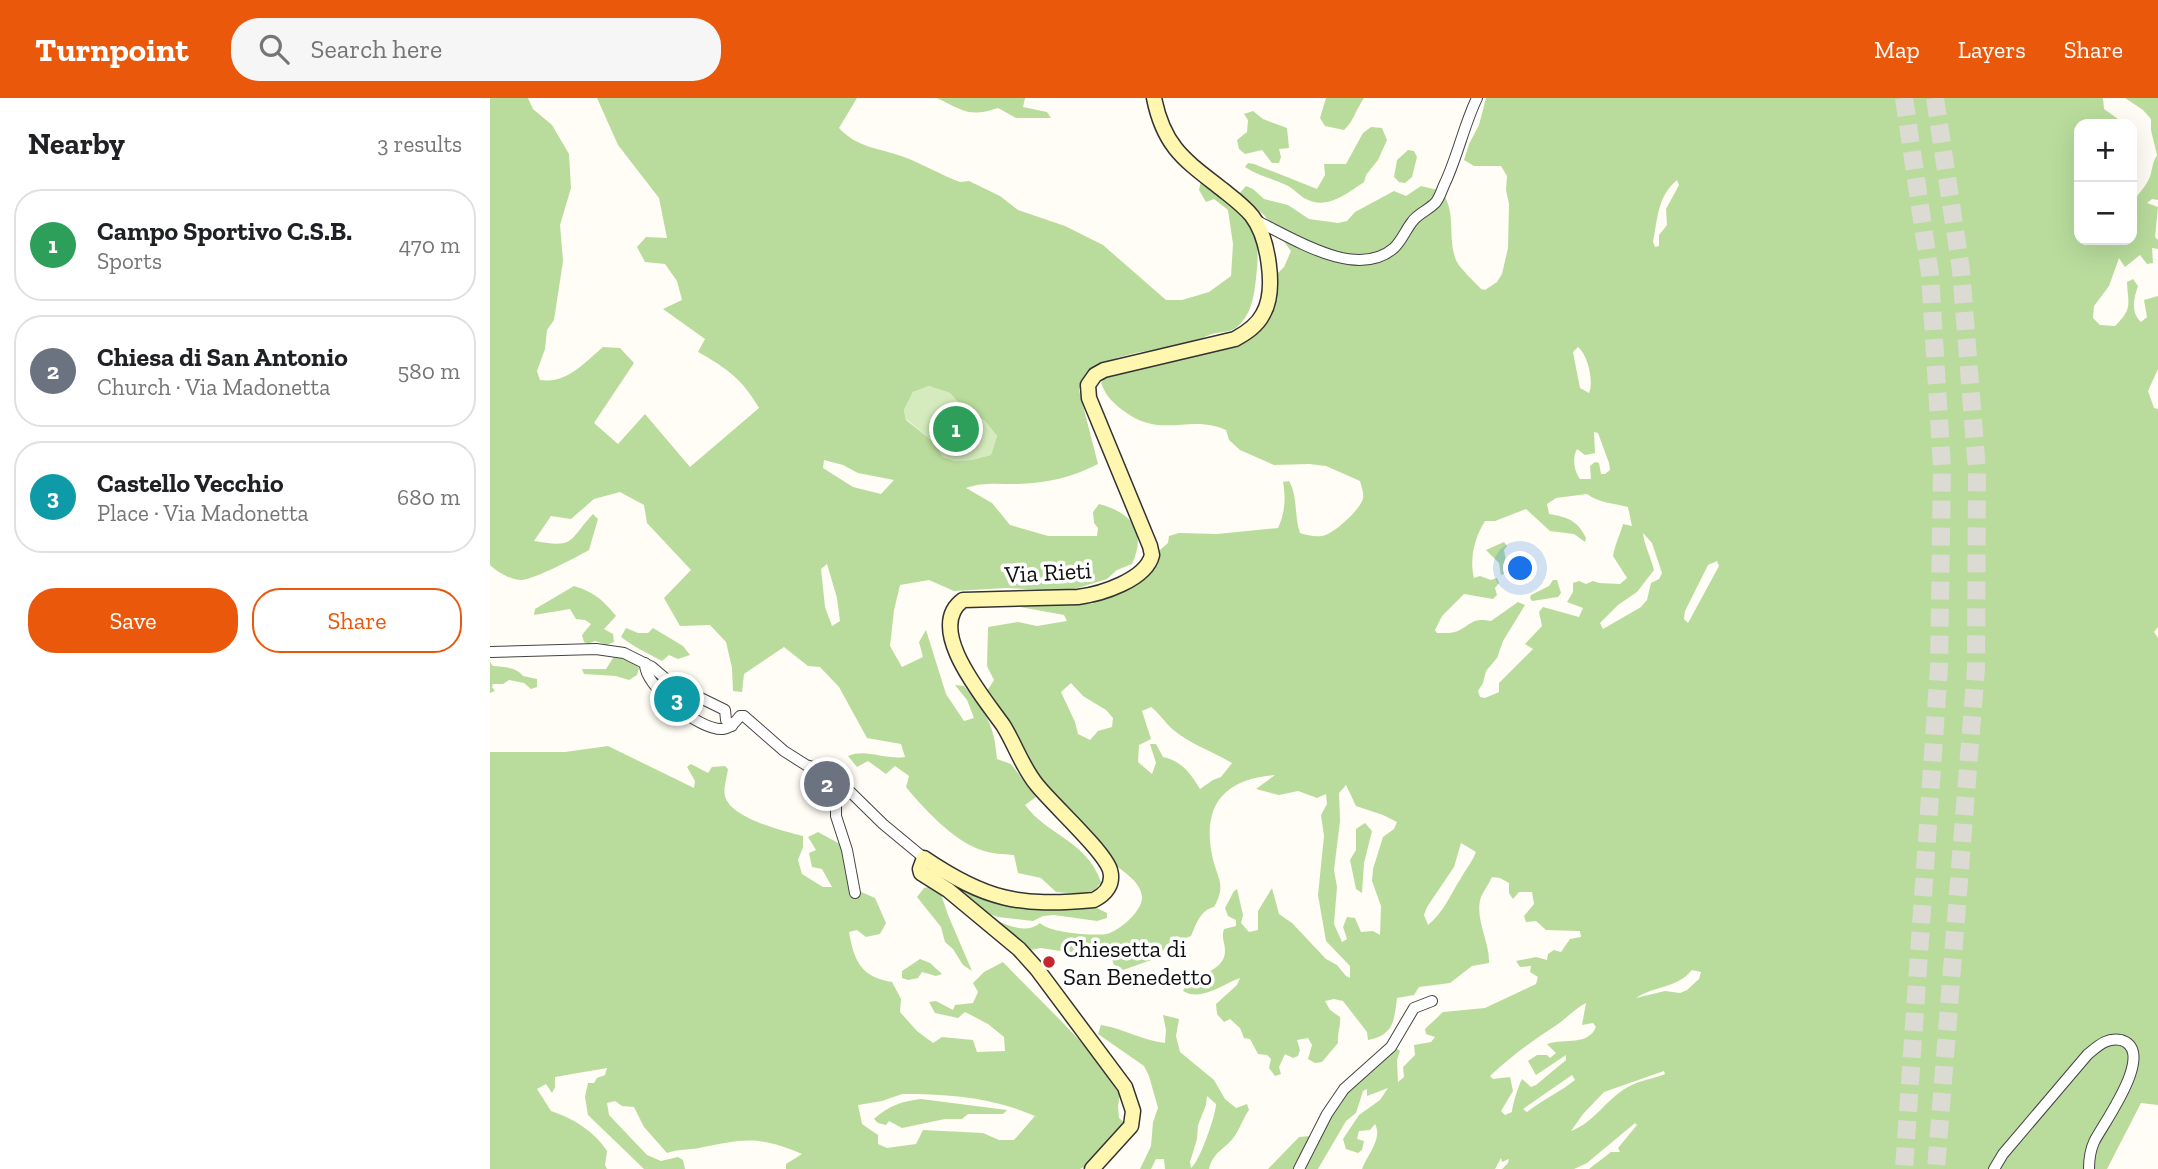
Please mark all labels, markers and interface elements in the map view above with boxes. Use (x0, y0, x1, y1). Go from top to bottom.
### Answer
search box (231, 18, 721, 81)
text: Turnpoint (35, 30, 189, 69)
icon: search (255, 30, 293, 68)
text: Search here (311, 33, 442, 65)
text: Map (1874, 35, 1920, 64)
text: Layers (1958, 35, 2026, 64)
text: Share (2064, 35, 2123, 64)
map controls (2074, 119, 2137, 245)
button: + (2074, 119, 2137, 182)
text: Nearby (28, 126, 125, 162)
text: 3 results (377, 130, 462, 158)
button: − (2074, 182, 2137, 245)
text: Campo Sportivo C.S.B. (97, 215, 352, 247)
text: 1 (48, 231, 58, 259)
text: 470 m (399, 231, 460, 259)
text: Sports (97, 247, 162, 275)
text: Chiesa di San Antonio (97, 341, 348, 373)
text: 2 (47, 357, 59, 385)
text: 580 m (398, 357, 460, 385)
text: Church · Via Madonetta (97, 373, 330, 401)
pin: 1 (933, 403, 979, 455)
text: Castello Vecchio (97, 467, 284, 499)
text: 3 (47, 483, 59, 511)
text: 680 m (397, 483, 460, 511)
text: Place · Via Madonetta (97, 499, 309, 527)
your location (1503, 551, 1537, 585)
street label: Via Rieti (1003, 555, 1093, 589)
button: Save (28, 588, 238, 653)
button: Share (252, 588, 462, 653)
pin: 3 (654, 673, 700, 725)
pin: 2 (804, 758, 850, 810)
place label: Chiesetta di San Benedetto (1063, 934, 1212, 991)
marker: Chiesetta di San Benedetto (1041, 954, 1057, 970)

